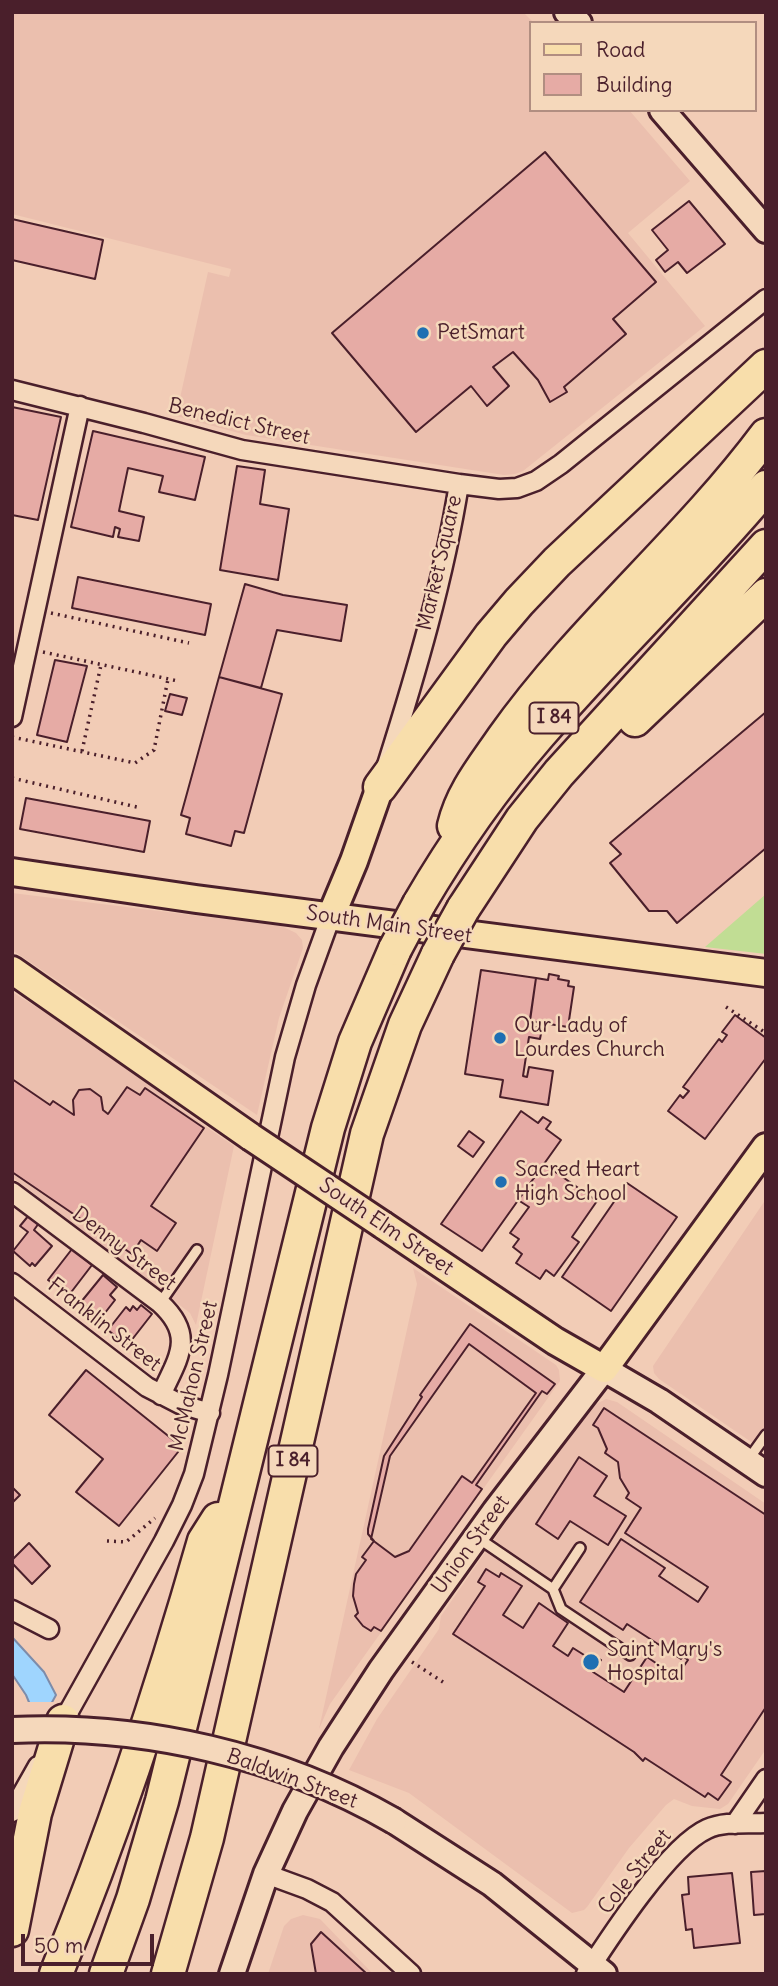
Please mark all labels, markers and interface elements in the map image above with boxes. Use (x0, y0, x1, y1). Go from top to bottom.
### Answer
legend (530, 21, 757, 112)
text: Road (596, 36, 645, 63)
text: Building (596, 71, 672, 98)
place label: PetSmart (437, 320, 525, 346)
marker: PetSmart (415, 325, 431, 341)
street label: Benedict Street (166, 393, 312, 451)
street label: Market Square (412, 493, 468, 633)
road number: I 84 (530, 702, 578, 734)
street label: South Main Street (305, 901, 473, 949)
place label: Our Lady of Lourdes Church (514, 1013, 665, 1063)
marker: Our Lady of Lourdes Church (492, 1030, 508, 1046)
place label: Sacred Heart High School (515, 1157, 640, 1207)
street label: South Elm Street (314, 1173, 458, 1281)
marker: Sacred Heart High School (493, 1174, 509, 1190)
street label: Denny Street (67, 1202, 181, 1296)
street label: Franklin Street (42, 1273, 166, 1377)
street label: McMahon Street (164, 1298, 224, 1454)
road number: I 84 (268, 1446, 318, 1476)
street label: Union Street (427, 1491, 515, 1599)
place label: Saint Mary's Hospital (607, 1637, 722, 1687)
marker: Saint Mary's Hospital (581, 1652, 601, 1672)
street label: Baldwin Street (223, 1744, 361, 1814)
street label: Cole Street (593, 1824, 677, 1920)
scale bar (24, 1920, 158, 1964)
text: 50 m (34, 1932, 83, 1959)

